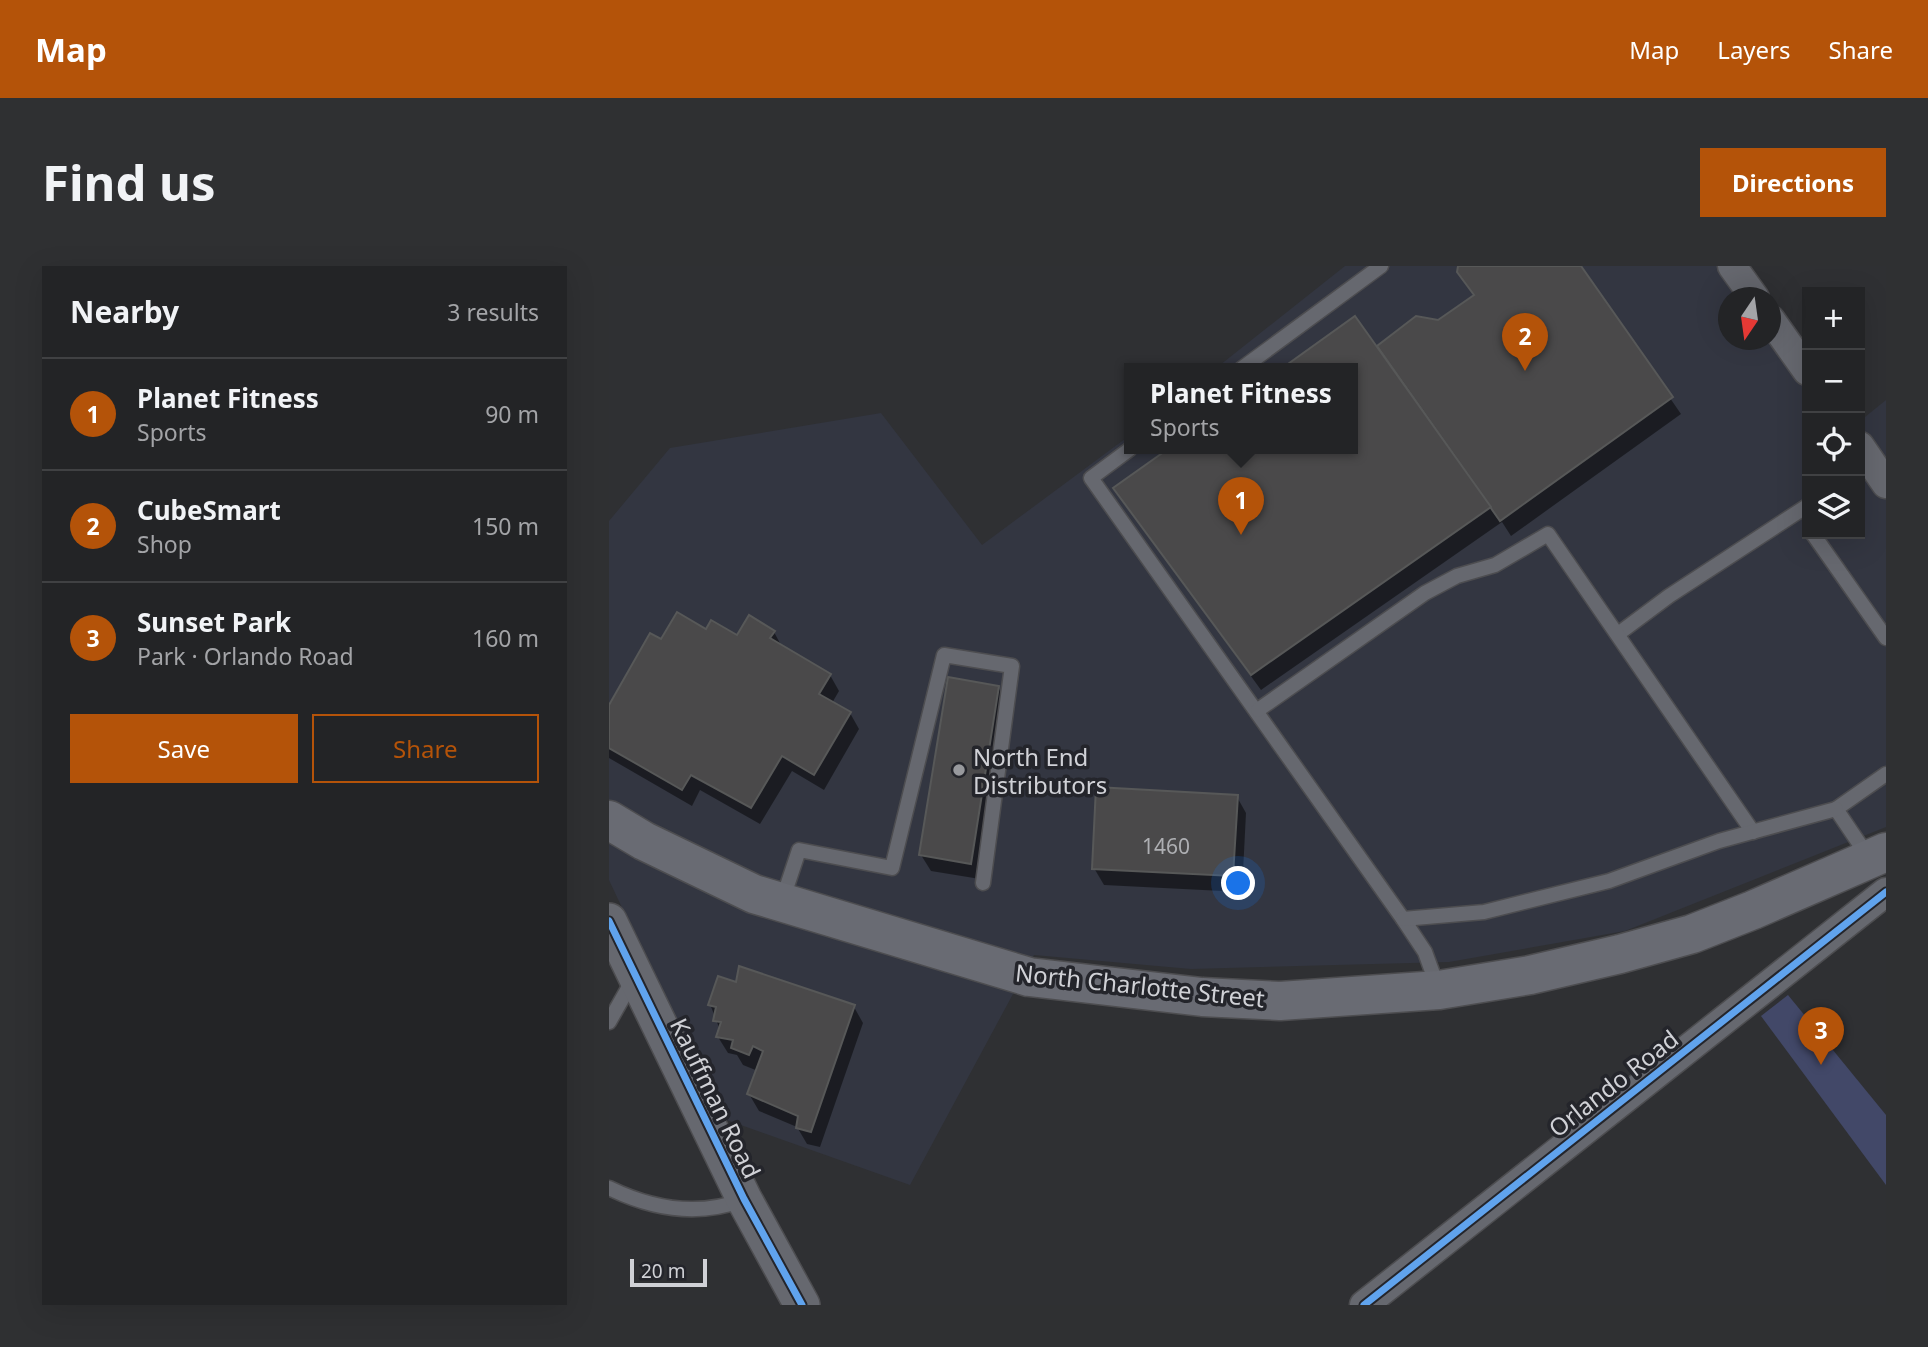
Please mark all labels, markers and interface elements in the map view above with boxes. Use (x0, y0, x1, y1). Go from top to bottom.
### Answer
text: Map (35, 27, 107, 72)
text: Map (1629, 33, 1679, 66)
text: Layers (1717, 33, 1791, 66)
text: Share (1829, 33, 1893, 66)
button: Directions (1700, 148, 1886, 217)
text: Find us (42, 149, 216, 215)
north arrow (1718, 287, 1781, 350)
map controls (1802, 287, 1865, 539)
button: + (1802, 287, 1865, 350)
text: Nearby (70, 291, 179, 332)
text: 3 results (447, 296, 539, 328)
pin: 2 (1502, 313, 1548, 371)
button: − (1802, 350, 1865, 413)
popup (1124, 363, 1358, 454)
text: Planet Fitness (1150, 375, 1332, 411)
text: Planet Fitness (137, 380, 319, 416)
text: 1 (86, 398, 100, 430)
text: 90 m (485, 398, 539, 430)
text: Sports (1150, 411, 1220, 443)
button: locate (1802, 413, 1865, 476)
text: Sports (137, 416, 207, 448)
button: layers (1802, 476, 1865, 539)
pin: 1 (1218, 477, 1264, 535)
text: CubeSmart (137, 492, 281, 528)
text: 2 (86, 510, 100, 542)
text: 150 m (472, 510, 539, 542)
text: Shop (137, 528, 192, 560)
text: Sunset Park (137, 604, 291, 640)
text: 3 (86, 622, 100, 654)
text: 160 m (472, 622, 539, 654)
text: Park · Orlando Road (137, 640, 354, 672)
button: Save (70, 714, 298, 783)
button: Share (312, 714, 539, 783)
place label: North End Distributors (973, 740, 1107, 801)
marker: North End Distributors (951, 762, 967, 778)
house number: 1460 (1142, 832, 1190, 860)
your location (1221, 866, 1255, 900)
street label: North Charlotte Street (1014, 955, 1267, 1015)
pin: 3 (1798, 1007, 1844, 1065)
street label: Kauffman Road (663, 1012, 769, 1184)
street label: Orlando Road (1541, 1022, 1685, 1144)
scale bar (630, 1256, 707, 1288)
text: 20 m (641, 1258, 685, 1284)

